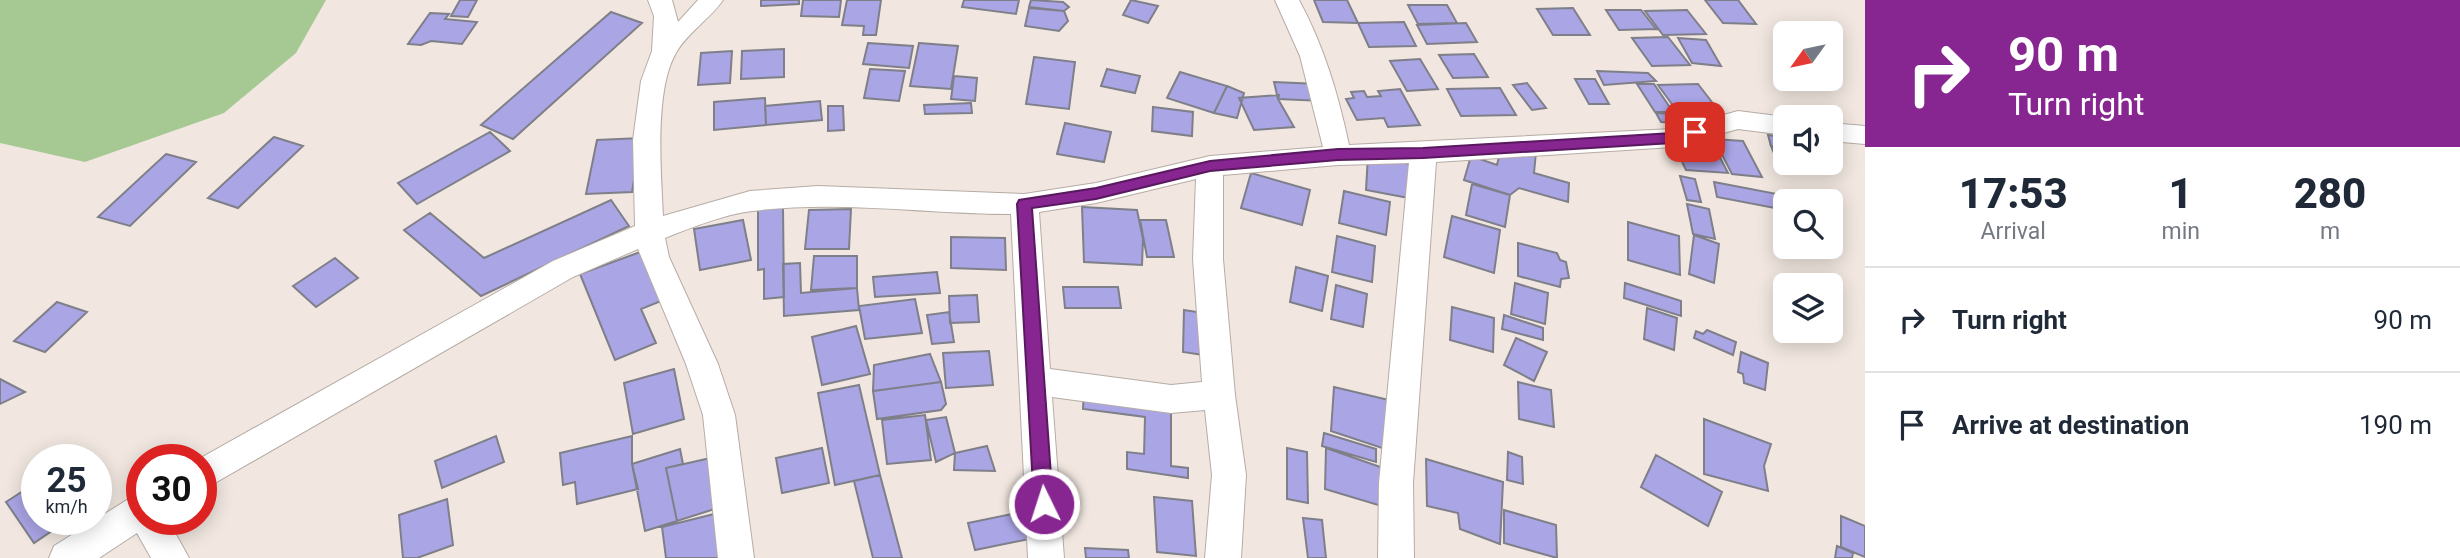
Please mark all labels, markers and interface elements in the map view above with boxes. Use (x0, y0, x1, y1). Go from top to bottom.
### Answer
north arrow (1773, 21, 1843, 91)
map controls (1773, 21, 1843, 343)
text: 90 m (2008, 26, 2119, 83)
icon: right (1893, 28, 1984, 119)
text: Turn right (2008, 85, 2144, 123)
pin (1665, 102, 1725, 162)
button: sound (1773, 105, 1843, 175)
icon: arrive (1676, 113, 1714, 151)
text: 17:53 (1959, 169, 2068, 218)
text: 1 (2169, 169, 2193, 218)
text: 280 (2294, 169, 2366, 218)
button: search (1773, 189, 1843, 259)
text: Arrival (1981, 218, 2046, 245)
text: min (2161, 218, 2200, 245)
text: m (2320, 218, 2340, 245)
button: layers (1773, 273, 1843, 343)
icon: right (1893, 301, 1931, 339)
text: Turn right (1952, 305, 2067, 335)
text: 90 m (2374, 305, 2432, 335)
icon: arrive (1893, 406, 1931, 444)
text: Arrive at destination (1952, 410, 2189, 440)
text: 190 m (2359, 410, 2432, 440)
speed limit sign: 30 (126, 444, 217, 535)
text: 25 (46, 460, 87, 501)
position arrow (1007, 467, 1081, 541)
text: km/h (45, 496, 88, 517)

